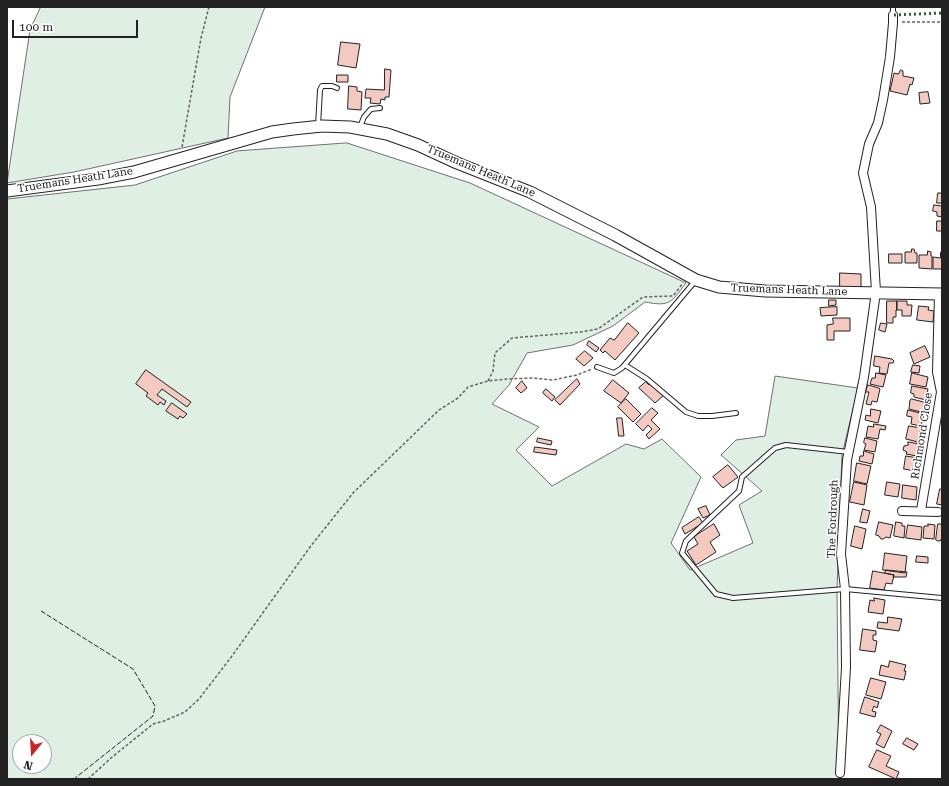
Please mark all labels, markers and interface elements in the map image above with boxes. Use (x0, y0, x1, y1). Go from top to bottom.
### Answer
scale bar (14, 12, 140, 38)
text: 100 m (19, 20, 53, 34)
street label: Truemans Heath Lane (425, 142, 537, 200)
street label: Truemans Heath Lane (16, 164, 134, 196)
street label: Truemans Heath Lane (730, 281, 848, 299)
street label: Richmond Close (909, 392, 935, 480)
street label: The Fordrough (825, 479, 841, 559)
north arrow (12, 734, 52, 774)
text: N (22, 757, 34, 772)

